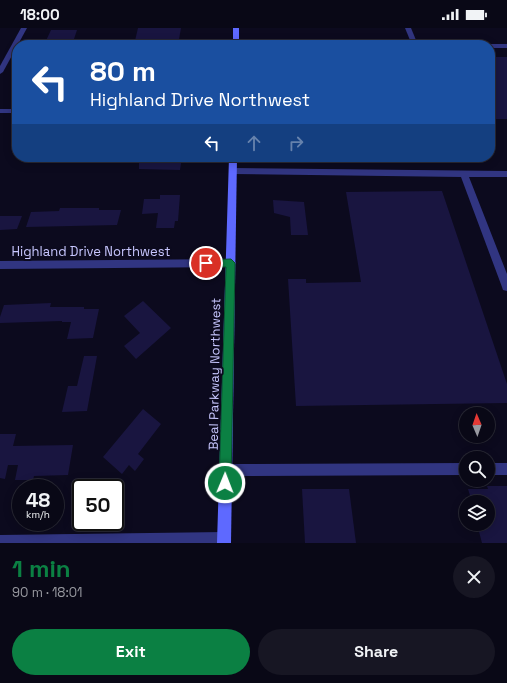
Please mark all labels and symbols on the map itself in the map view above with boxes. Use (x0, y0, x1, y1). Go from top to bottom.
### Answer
street label: Highland Drive Northwest (12, 243, 170, 260)
pin (189, 246, 223, 280)
street label: Beal Parkway Northwest (205, 298, 224, 450)
north arrow (459, 407, 495, 443)
position arrow (204, 462, 246, 504)
speed limit sign: 50 (72, 479, 124, 531)

